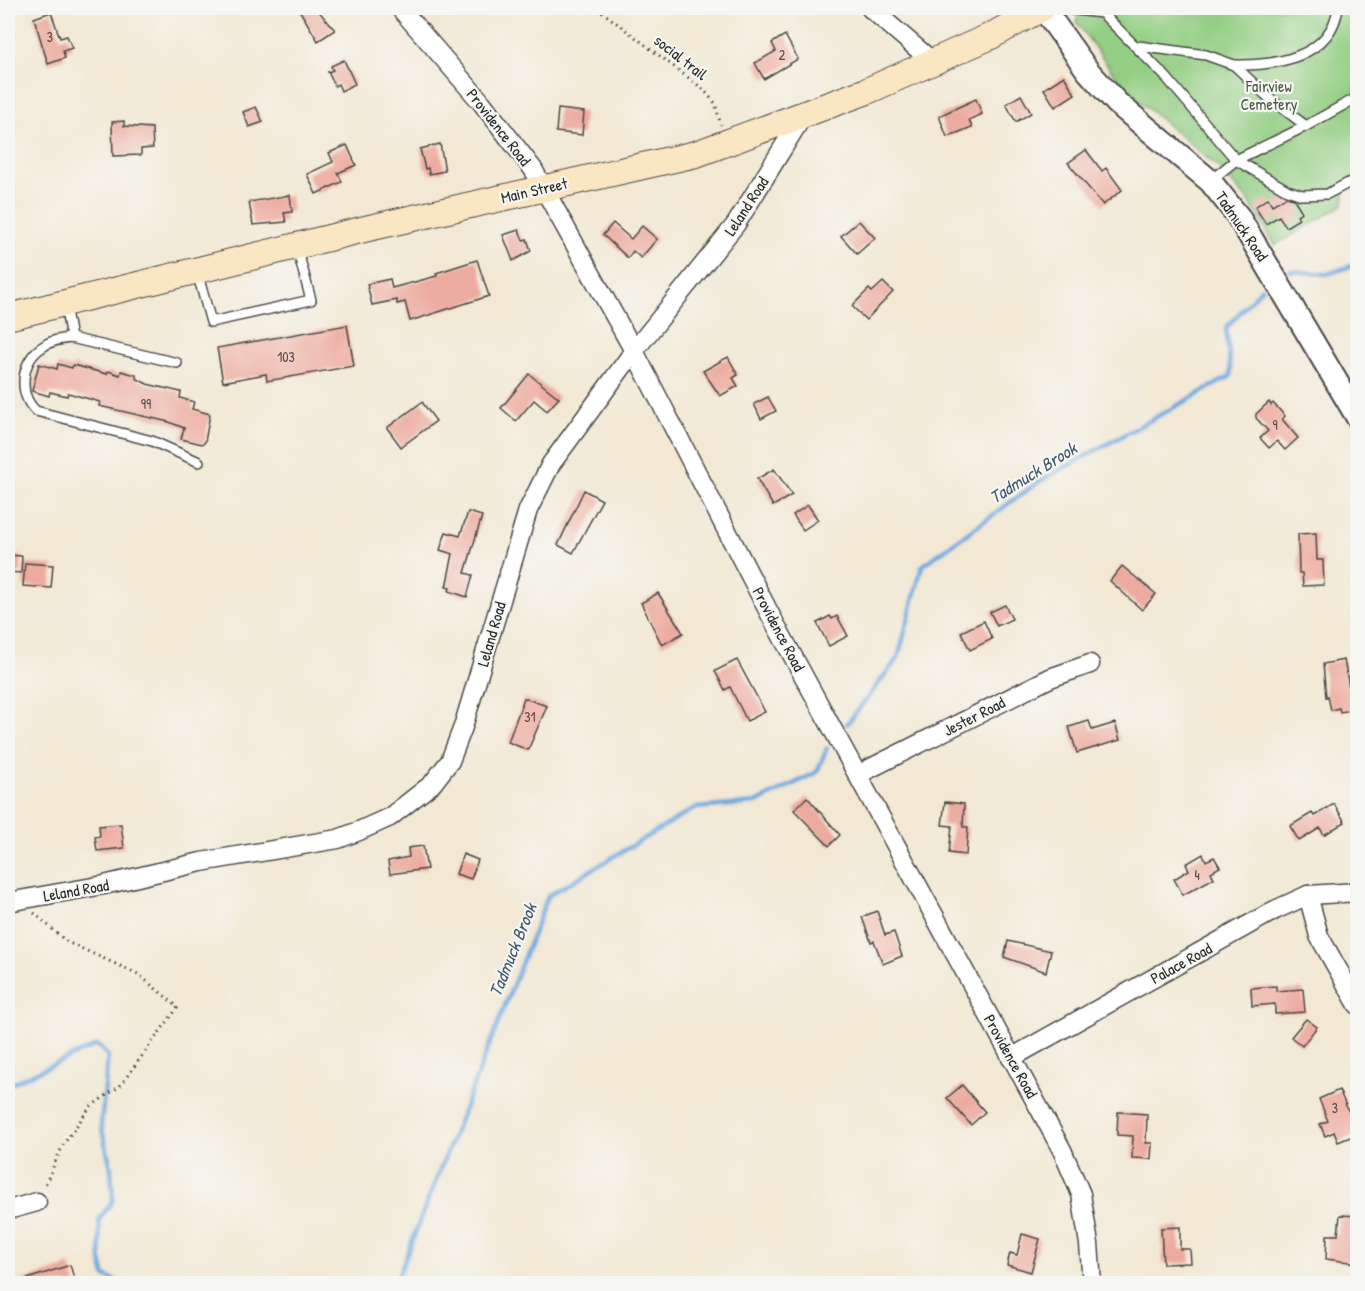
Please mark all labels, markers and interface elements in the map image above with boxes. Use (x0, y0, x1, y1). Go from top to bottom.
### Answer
house number: 3 (47, 27, 53, 46)
street label: social trail (650, 29, 713, 85)
house number: 2 (779, 45, 786, 64)
park label: Fairview Cemetery (1240, 75, 1298, 115)
street label: Providence Road (462, 84, 536, 170)
street label: Main Street (499, 172, 570, 208)
street label: Leland Road (719, 172, 773, 240)
street label: Tadmuck Road (1210, 187, 1274, 265)
house number: 103 (277, 347, 295, 366)
house number: 99 (141, 394, 151, 413)
house number: 9 (1272, 415, 1278, 434)
water label: Tadmuck Brook (984, 435, 1082, 509)
street label: Providence Road (748, 583, 810, 675)
street label: Leland Road (471, 599, 511, 669)
street label: Jester Road (939, 691, 1009, 741)
house number: 31 (524, 707, 536, 726)
house number: 4 (1194, 865, 1200, 884)
street label: Leland Road (41, 873, 111, 907)
water label: Tadmuck Brook (482, 898, 543, 1000)
street label: Palace Road (1146, 937, 1216, 989)
street label: Providence Road (979, 1010, 1043, 1102)
house number: 3 (1332, 1098, 1338, 1117)

